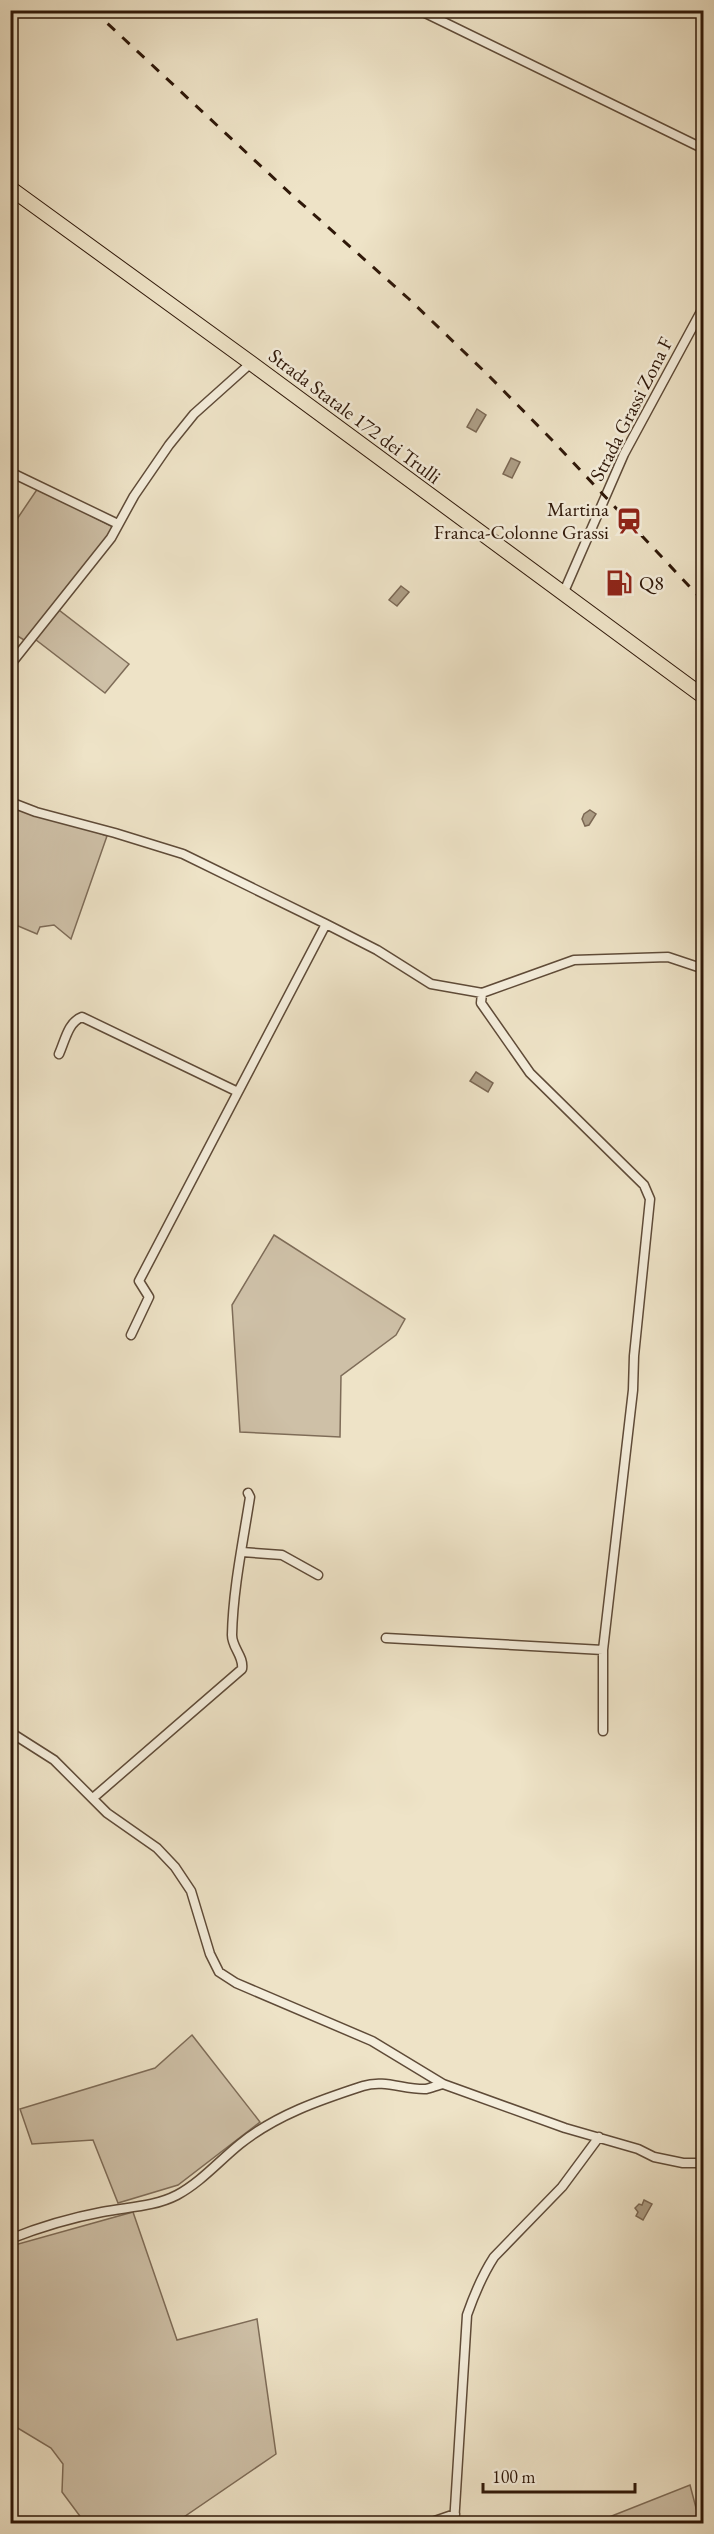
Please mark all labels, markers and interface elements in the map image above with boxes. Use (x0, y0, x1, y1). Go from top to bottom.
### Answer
street label: Strada Grassi Zona F (584, 333, 678, 485)
street label: Strada Statale 172 dei Trulli (264, 343, 447, 489)
place label: Martina Franca-Colonne Grassi (434, 496, 609, 545)
station icon: Martina Franca-Colonne Grassi (614, 506, 644, 536)
fuel station icon: Q8 (604, 568, 634, 598)
place label: Q8 (639, 570, 664, 596)
scale bar (483, 2456, 634, 2494)
text: 100 m (492, 2465, 536, 2488)

